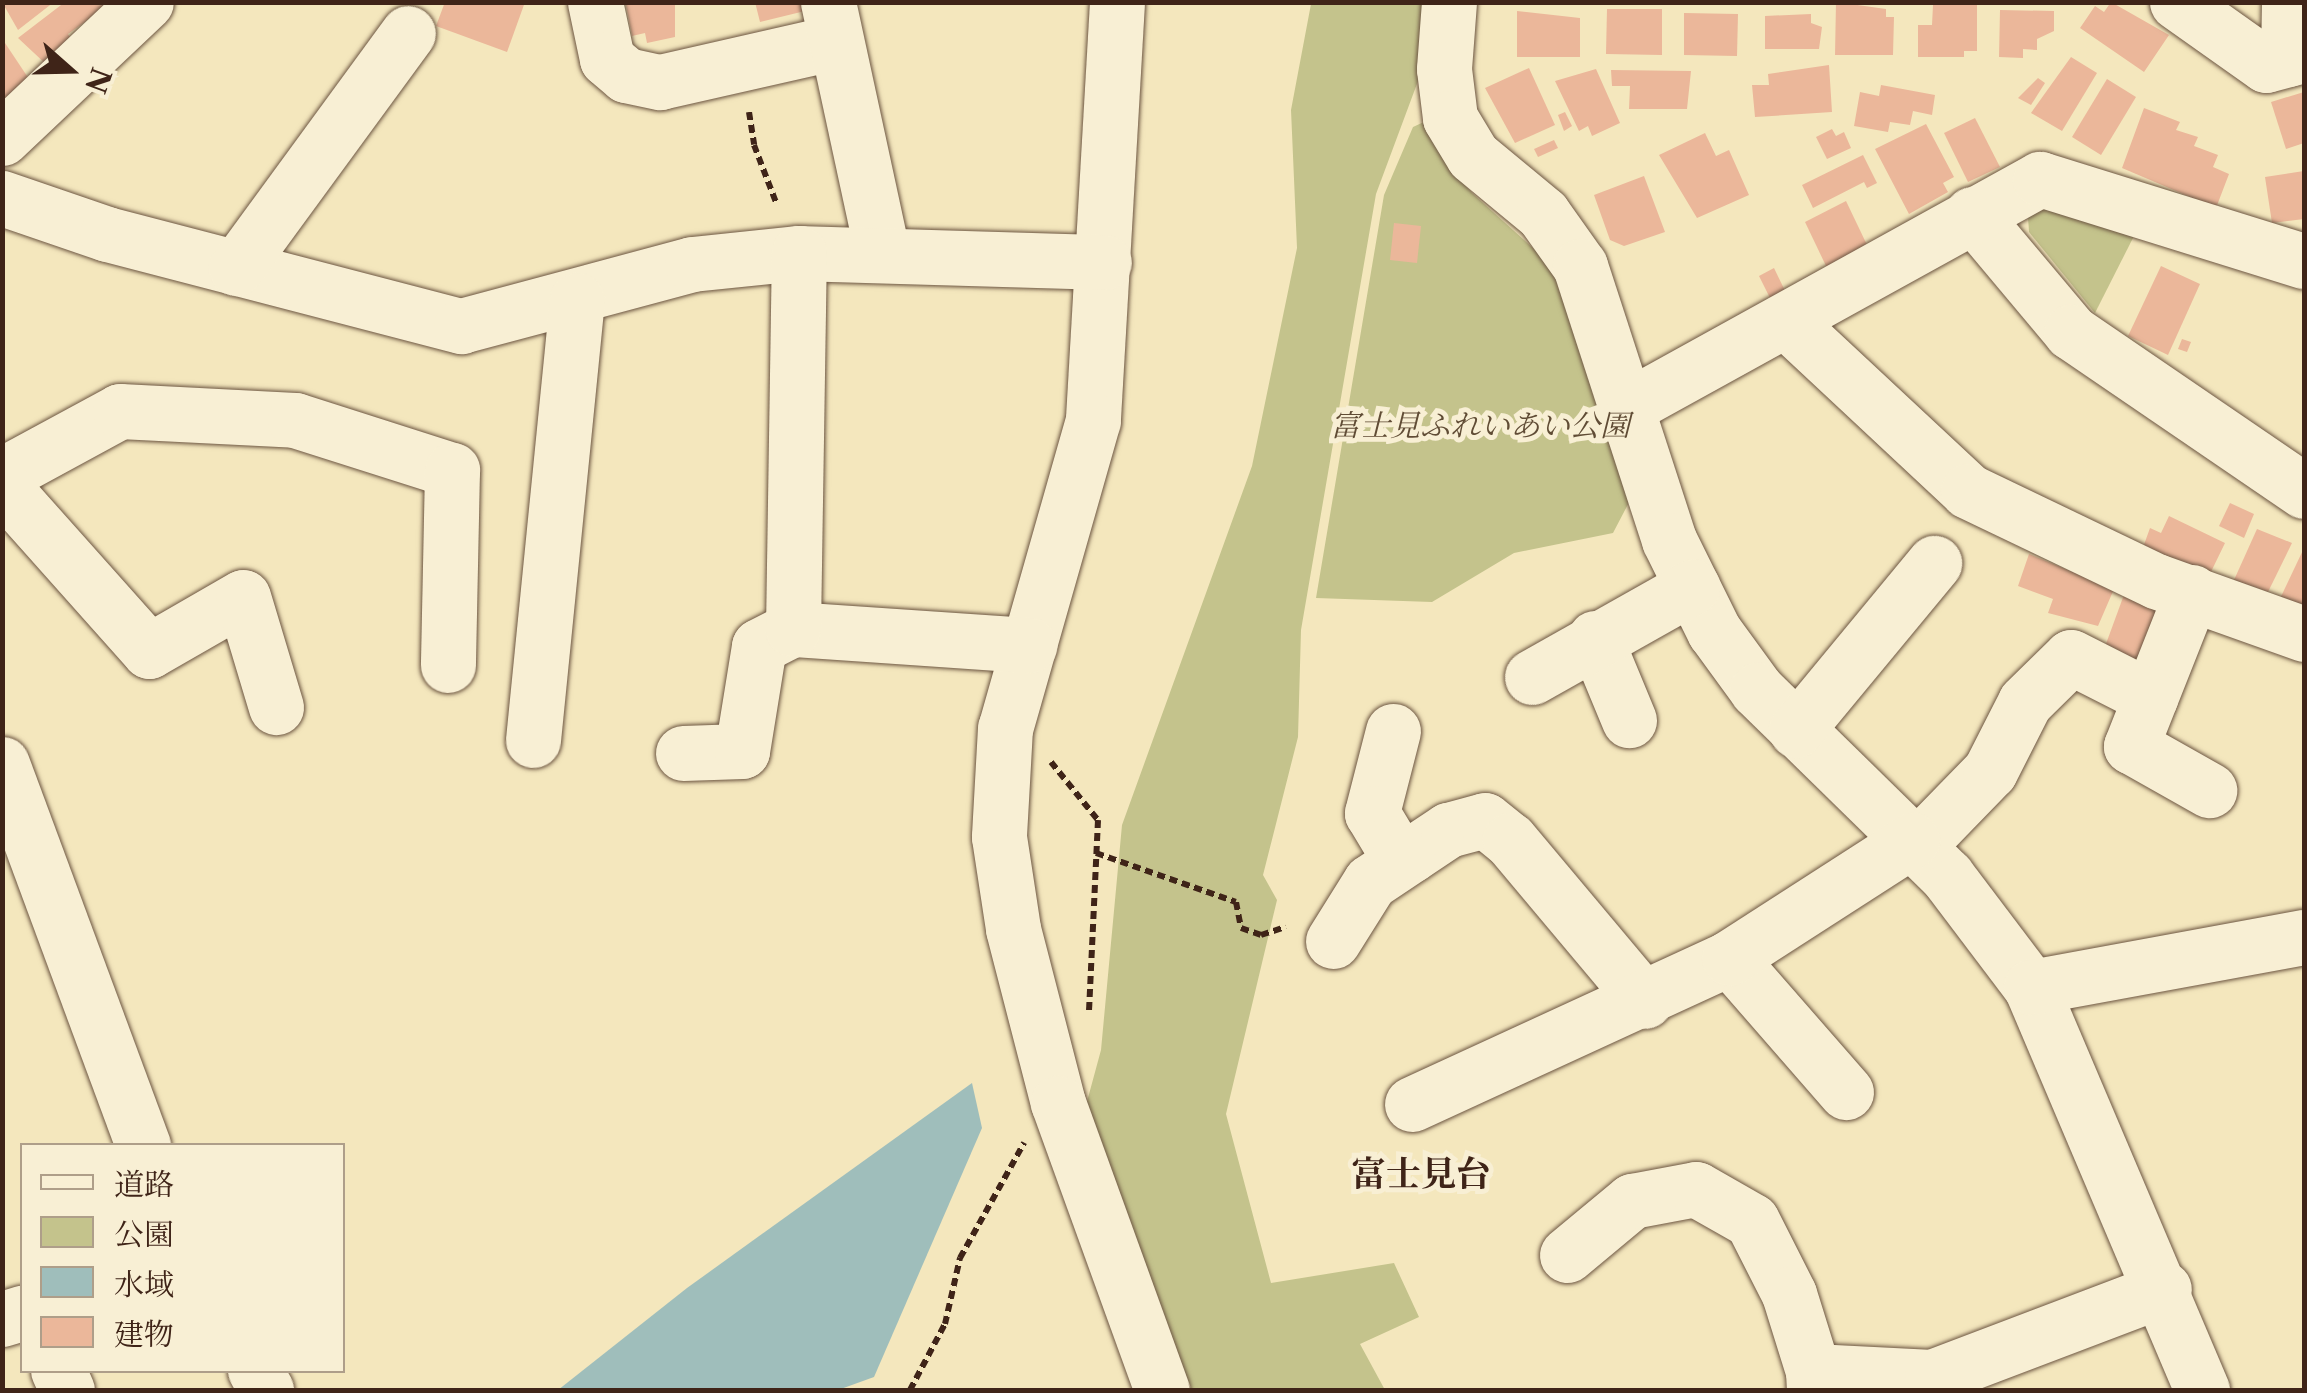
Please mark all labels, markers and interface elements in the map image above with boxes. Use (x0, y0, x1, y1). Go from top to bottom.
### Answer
north arrow (20, 20, 120, 120)
text: N (78, 63, 118, 98)
park label: 富士見ふれいあい公園 (1330, 408, 1630, 444)
legend (20, 1143, 345, 1373)
district label: 富士見台 (1351, 1153, 1491, 1195)
text: 道路 (114, 1166, 174, 1203)
text: 公園 (114, 1216, 174, 1253)
text: 水域 (114, 1266, 174, 1303)
text: 建物 (114, 1316, 174, 1353)

